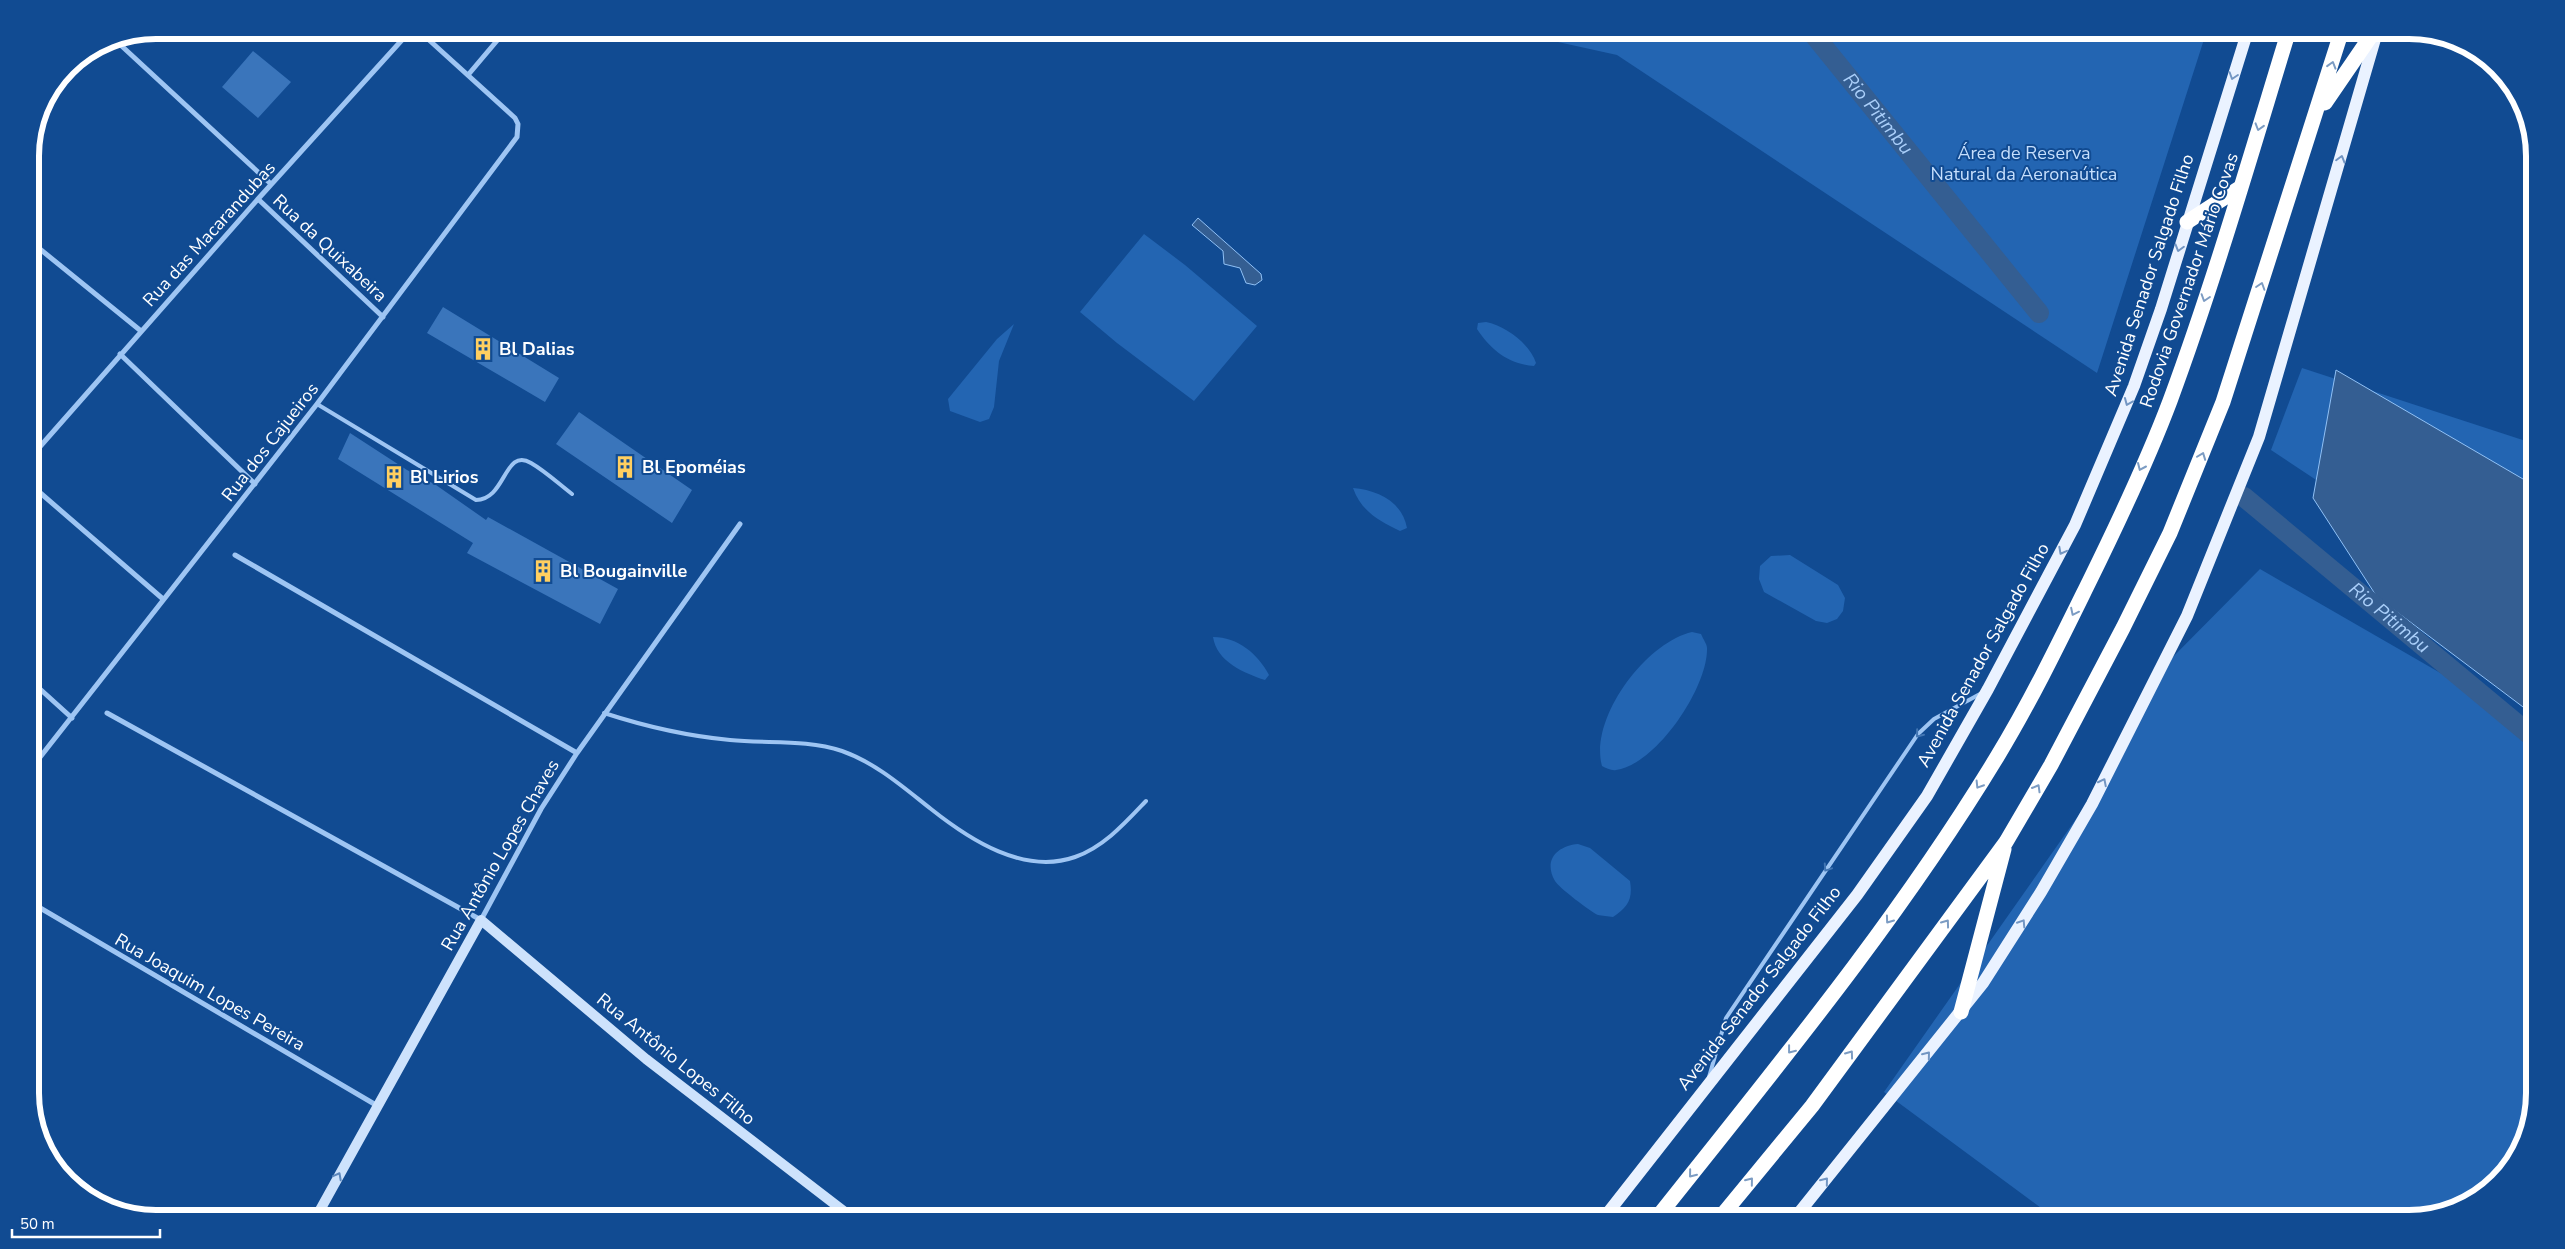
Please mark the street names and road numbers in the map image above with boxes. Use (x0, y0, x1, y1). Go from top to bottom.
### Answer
street label: Rodovia Governador Mário Covas (2134, 149, 2244, 411)
street label: Avenida Senador Salgado Filho (2098, 151, 2200, 399)
street label: Rua das Macarandubas (137, 156, 281, 312)
street label: Rua da Quixabeira (268, 189, 392, 307)
street label: Rua dos Cajueiros (216, 378, 324, 506)
street label: Avenida Senador Salgado Filho (1911, 539, 2055, 771)
street label: Rua Antônio Lopes Chaves (435, 755, 565, 955)
street label: Avenida Senador Salgado Filho (1672, 881, 1846, 1095)
street label: Rua Joaquim Lopes Pereira (110, 928, 310, 1056)
street label: Rua Antônio Lopes Filho (592, 988, 760, 1130)

